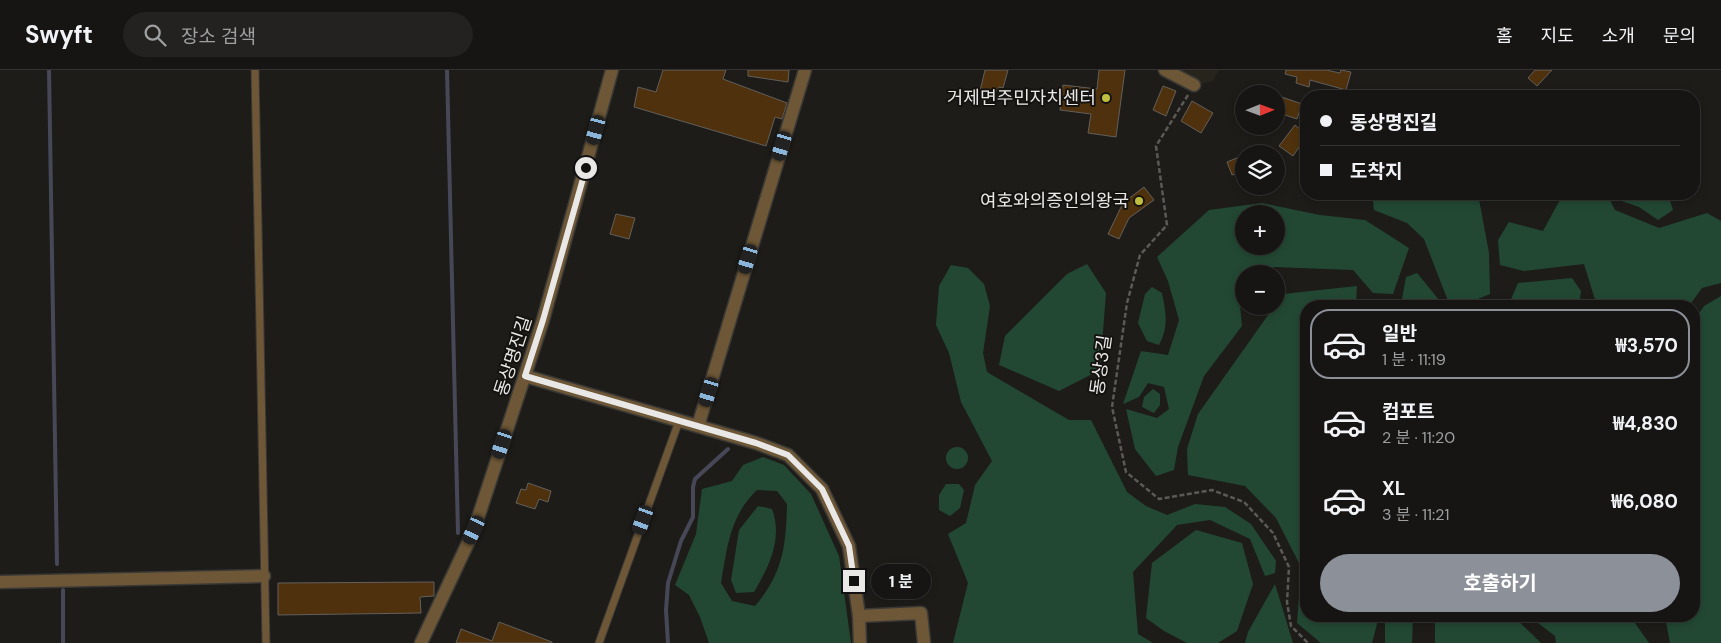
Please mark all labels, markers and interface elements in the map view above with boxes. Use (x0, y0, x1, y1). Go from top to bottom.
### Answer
search box (123, 12, 473, 57)
text: Swyft (25, 19, 93, 50)
icon: search (141, 21, 169, 49)
text: 장소 검색 (181, 24, 256, 49)
text: 홈 (1496, 24, 1513, 48)
text: 지도 (1541, 24, 1574, 48)
text: 소개 (1602, 24, 1635, 48)
text: 문의 (1663, 24, 1696, 48)
north arrow (1235, 85, 1285, 135)
map controls (1235, 85, 1285, 315)
place label: 거제면주민자치센터 (947, 86, 1096, 110)
marker: 거제면주민자치센터 (1100, 92, 1112, 104)
text: 동상명진길 (1350, 110, 1437, 135)
car (584, 114, 607, 146)
car (770, 129, 793, 163)
button: layers (1235, 145, 1285, 195)
route start (575, 157, 597, 179)
text: 도착지 (1350, 159, 1402, 184)
place label: 여호와의증인의왕국 (980, 189, 1129, 213)
marker: 여호와의증인의왕국 (1133, 195, 1145, 207)
button: + (1235, 205, 1285, 255)
car (736, 242, 759, 276)
button: − (1235, 265, 1285, 315)
street label: 동상명진길 (489, 313, 537, 399)
text: 일반 (1382, 321, 1417, 346)
icon: car (1322, 322, 1367, 367)
street label: 동상3길 (1085, 333, 1117, 397)
text: ₩3,570 (1616, 333, 1678, 358)
text: 1 분 · 11:19 (1382, 349, 1446, 370)
car (697, 375, 720, 409)
text: 컴포트 (1382, 399, 1434, 424)
icon: car (1322, 400, 1367, 445)
text: ₩4,830 (1613, 411, 1678, 436)
car (490, 427, 513, 461)
text: 2 분 · 11:20 (1382, 427, 1455, 448)
text: XL (1382, 476, 1405, 501)
icon: car (1322, 478, 1367, 523)
text: ₩6,080 (1611, 489, 1678, 514)
car (630, 503, 655, 537)
text: 3 분 · 11:21 (1382, 504, 1450, 525)
car (460, 513, 487, 547)
button: 호출하기 (1320, 554, 1680, 612)
callout: 1 분 (872, 564, 932, 598)
route end (843, 570, 865, 592)
text: 1 분 (889, 571, 913, 592)

